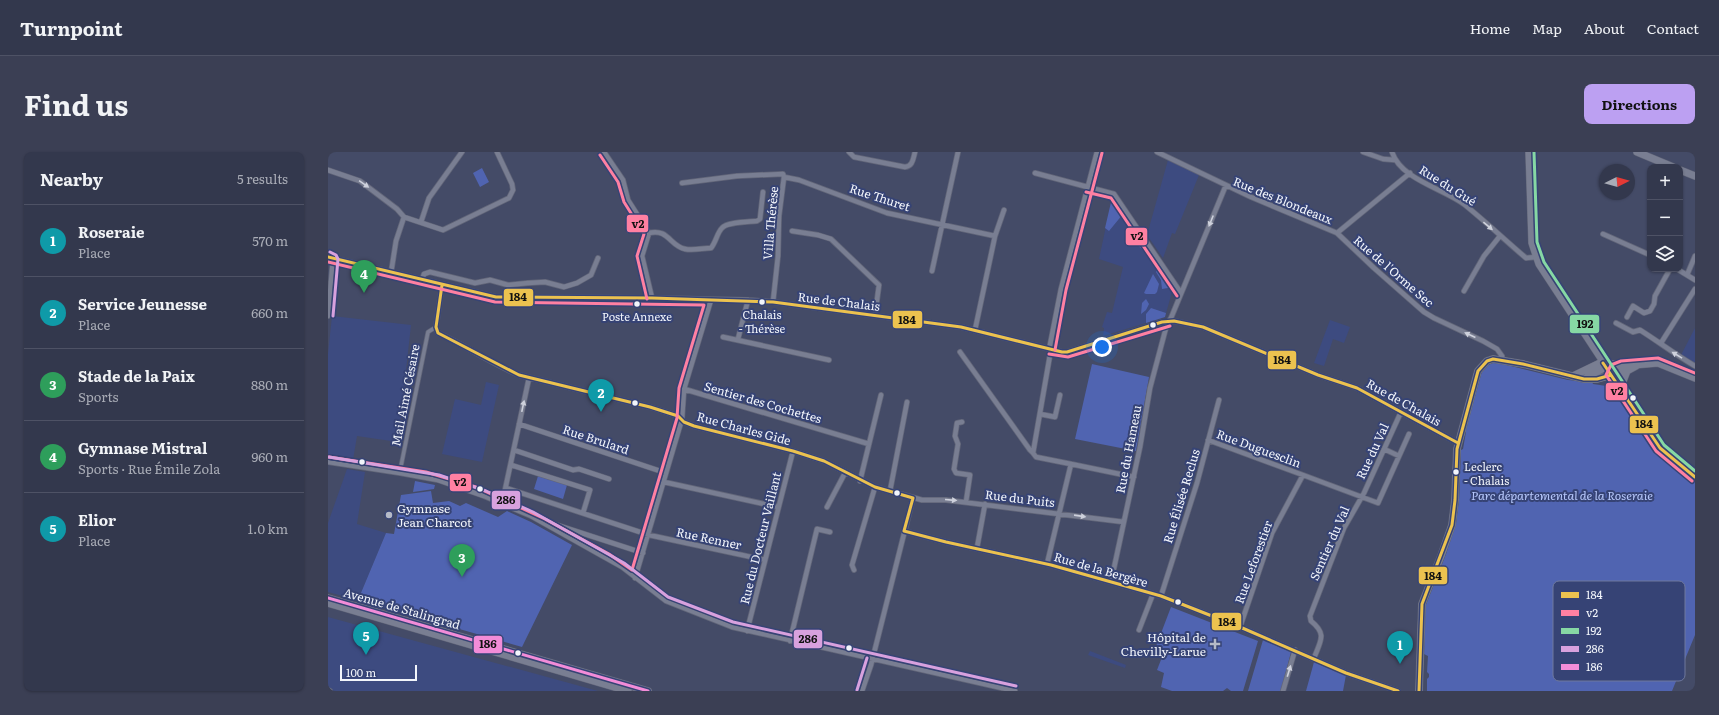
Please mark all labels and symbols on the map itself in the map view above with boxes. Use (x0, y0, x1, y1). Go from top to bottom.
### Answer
street label: Rue du Gué (1416, 160, 1480, 210)
north arrow (1599, 164, 1635, 200)
street label: Rue des Blondeaux (1230, 172, 1336, 228)
street label: Rue Thuret (847, 179, 913, 215)
one-way arrow (359, 180, 369, 188)
street label: Villa Thérèse (758, 186, 782, 260)
line badge: v2 (626, 214, 649, 233)
text: v2 (632, 215, 644, 231)
one-way arrow (1208, 215, 1214, 227)
one-way arrow (1483, 221, 1494, 230)
line badge: v2 (1125, 227, 1148, 246)
text: v2 (1131, 227, 1143, 243)
street label: Rue de l'Orme Sec (1350, 231, 1438, 311)
pin: 4 (351, 260, 377, 293)
street label: Rue de Chalais (797, 287, 882, 315)
line badge: 184 (503, 288, 534, 307)
text: 184 (509, 288, 527, 304)
marker: Chalais - Thérèse (757, 297, 767, 307)
marker: Poste Annexe (632, 299, 642, 309)
place label: Chalais - Thérèse (739, 306, 786, 336)
place label: Poste Annexe (602, 308, 672, 324)
line badge: 184 (892, 310, 923, 329)
text: 184 (898, 311, 916, 327)
line badge: 192 (1569, 314, 1600, 334)
text: 192 (1577, 315, 1593, 331)
unlabelled marker (1148, 320, 1158, 330)
one-way arrow (1464, 332, 1476, 338)
your location (1092, 337, 1112, 357)
street label: Mail Aimé Césaire (386, 342, 424, 448)
line badge: 184 (1267, 350, 1297, 370)
text: 184 (1273, 351, 1291, 367)
one-way arrow (1671, 352, 1683, 359)
street label: Rue de Chalais (1363, 374, 1445, 430)
street label: Sentier des Cochettes (702, 377, 824, 428)
pin: 2 (588, 379, 614, 412)
line badge: v2 (1605, 382, 1628, 401)
text: v2 (1611, 382, 1623, 398)
unlabelled marker (1628, 393, 1638, 403)
unlabelled marker (630, 398, 640, 408)
one-way arrow (520, 400, 526, 412)
street label: Rue du Hameau (1111, 403, 1145, 495)
street label: Rue Charles Gide (695, 407, 793, 449)
line badge: 184 (1629, 415, 1659, 434)
text: 184 (1635, 415, 1653, 431)
street label: Rue Brulard (560, 420, 632, 458)
street label: Rue du Val (1351, 420, 1393, 482)
street label: Rue Duguesclin (1214, 424, 1304, 472)
street label: Rue Élisée Reclus (1158, 446, 1204, 545)
unlabelled marker (357, 457, 367, 467)
place label: Leclerc - Chalais (1464, 458, 1509, 488)
marker: Leclerc - Chalais (1451, 467, 1461, 477)
street label: Rue du Docteur Vaillant (735, 470, 785, 606)
line badge: v2 (449, 473, 472, 492)
text: v2 (454, 473, 466, 489)
unlabelled marker (475, 484, 485, 494)
street label: Rue du Puits (984, 485, 1056, 511)
park label: Parc départemental de la Roseraie (1471, 486, 1653, 504)
unlabelled marker (892, 488, 902, 498)
line badge: 286 (491, 490, 521, 510)
text: 286 (497, 491, 516, 507)
one-way arrow (945, 497, 957, 504)
place label: Gymnase Jean Charcot (397, 499, 472, 531)
street label: Sentier du Val (1305, 503, 1353, 583)
marker: Gymnase Jean Charcot (384, 510, 394, 520)
one-way arrow (1074, 513, 1086, 519)
street label: Rue Leforestier (1230, 518, 1276, 606)
street label: Rue Renner (675, 522, 744, 554)
pin: 3 (449, 544, 475, 577)
street label: Rue de la Bergère (1052, 547, 1150, 591)
line badge: 184 (1418, 566, 1448, 585)
text: 184 (1424, 567, 1442, 583)
legend (1553, 581, 1685, 681)
street label: Avenue de Stalingrad (341, 583, 463, 633)
text: 184 (1586, 586, 1603, 602)
unlabelled marker (1173, 597, 1183, 607)
text: v2 (1586, 604, 1599, 620)
line badge: 184 (1211, 612, 1242, 631)
text: 184 (1218, 613, 1236, 629)
pin: 5 (353, 622, 379, 655)
text: 192 (1586, 622, 1602, 638)
place label: Hôpital de Chevilly-Larue (1121, 628, 1206, 660)
line badge: 286 (793, 629, 823, 649)
text: 286 (799, 630, 818, 646)
pin: 1 (1387, 631, 1413, 664)
line badge: 186 (473, 635, 503, 654)
text: 186 (479, 635, 497, 651)
marker: Hôpital de Chevilly-Larue (1209, 638, 1221, 650)
text: 286 (1586, 640, 1604, 656)
unlabelled marker (844, 643, 854, 653)
unlabelled marker (513, 648, 523, 658)
text: 186 (1586, 658, 1603, 674)
scale bar (340, 663, 417, 682)
one-way arrow (1286, 664, 1292, 676)

